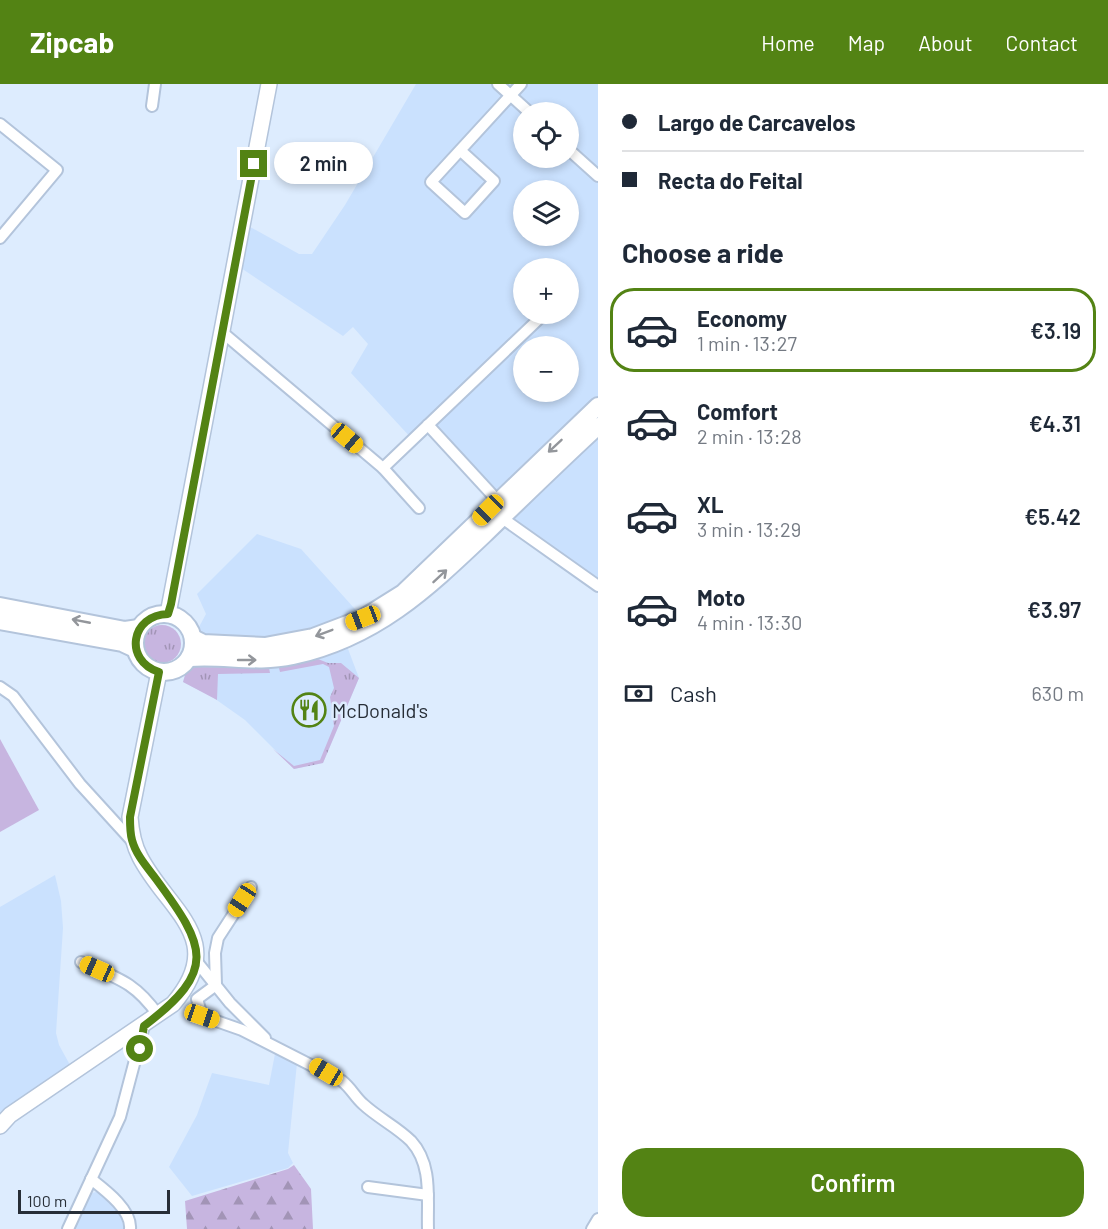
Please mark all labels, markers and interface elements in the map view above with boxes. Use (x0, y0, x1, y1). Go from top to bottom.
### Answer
text: Zipcab (30, 25, 114, 59)
text: Home (761, 30, 815, 55)
text: Map (848, 30, 885, 55)
text: About (918, 30, 973, 55)
text: Contact (1006, 30, 1078, 55)
map controls (513, 102, 579, 402)
button: locate (513, 102, 579, 168)
text: Largo de Carcavelos (658, 109, 855, 135)
callout: 2 min (275, 143, 374, 185)
route end (240, 150, 267, 177)
text: 2 min (300, 151, 347, 175)
text: Recta do Feital (658, 167, 803, 193)
button: layers (513, 180, 579, 246)
text: Choose a ride (622, 236, 784, 268)
button: + (513, 258, 579, 324)
icon: car (625, 303, 679, 357)
text: Economy (697, 305, 787, 331)
text: €3.19 (1030, 317, 1081, 343)
text: 1 min · 13:27 (697, 331, 797, 355)
button: − (513, 336, 579, 402)
icon: car (625, 396, 679, 450)
text: Comfort (697, 398, 778, 424)
text: €4.31 (1029, 410, 1081, 436)
car (327, 420, 367, 456)
text: 2 min · 13:28 (697, 424, 802, 448)
one-way arrow (548, 439, 563, 453)
icon: car (625, 489, 679, 543)
car (469, 491, 507, 529)
text: XL (697, 491, 723, 517)
text: €5.42 (1024, 503, 1081, 529)
text: 3 min · 13:29 (697, 517, 801, 541)
one-way arrow (433, 569, 448, 584)
icon: car (625, 582, 679, 636)
text: Moto (697, 584, 745, 610)
text: €3.97 (1027, 596, 1081, 622)
car (343, 603, 383, 633)
text: 4 min · 13:30 (697, 610, 802, 634)
one-way arrow (72, 615, 91, 626)
one-way arrow (316, 628, 334, 639)
one-way arrow (237, 654, 257, 666)
icon: cash (622, 677, 655, 710)
text: Cash (670, 680, 717, 706)
text: 630 m (1032, 681, 1084, 705)
restaurant icon: McDonald's (291, 692, 327, 728)
place label: McDonald's (332, 698, 428, 722)
car (225, 880, 259, 920)
car (77, 953, 117, 985)
car (182, 1002, 222, 1030)
route start (126, 1035, 153, 1062)
car (306, 1055, 346, 1089)
button: Confirm (622, 1148, 1084, 1217)
scale bar (18, 1187, 170, 1214)
text: 100 m (27, 1191, 67, 1210)

